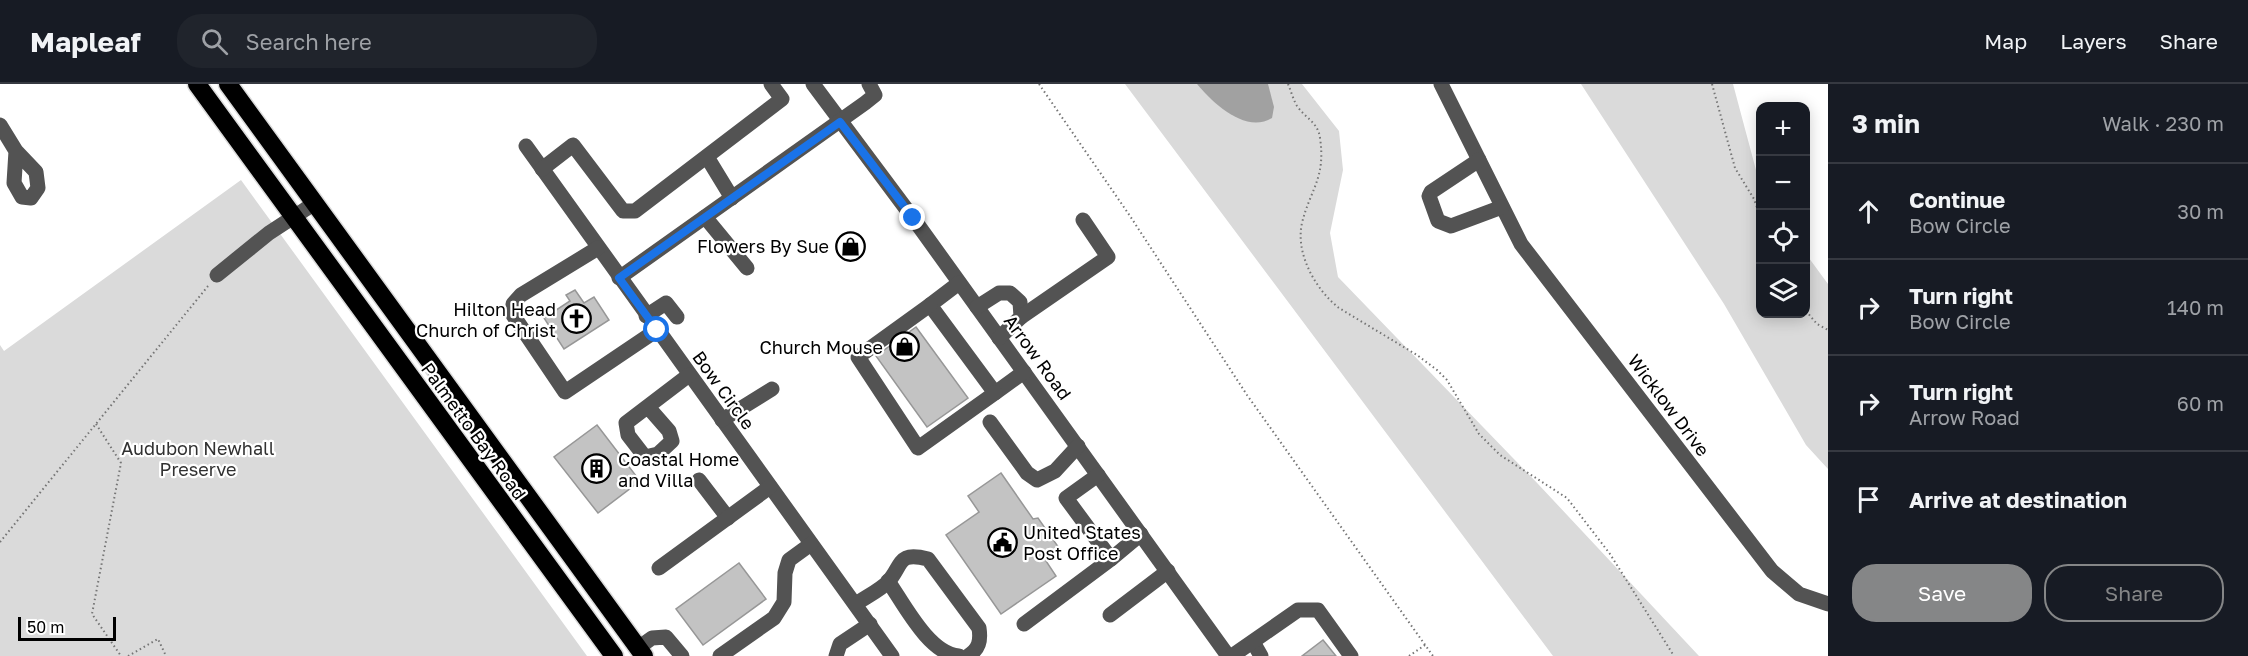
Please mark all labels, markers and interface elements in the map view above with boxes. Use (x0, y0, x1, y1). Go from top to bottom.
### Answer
search box (177, 14, 597, 68)
text: Mapleaf (30, 25, 141, 58)
icon: search (198, 25, 231, 58)
text: Search here (246, 28, 372, 55)
text: Map (1984, 28, 2027, 54)
text: Layers (2060, 28, 2127, 54)
text: Share (2160, 28, 2218, 54)
map controls (1756, 102, 1810, 318)
button: + (1756, 102, 1810, 156)
text: 3 min (1852, 108, 1920, 139)
text: Walk · 230 m (2102, 111, 2224, 135)
button: − (1756, 156, 1810, 210)
text: Continue (1909, 186, 2005, 213)
icon: ahead (1852, 195, 1885, 228)
text: 30 m (2177, 199, 2224, 223)
route end (899, 204, 925, 230)
button: locate (1756, 210, 1810, 264)
text: Bow Circle (1909, 213, 2011, 237)
shop icon: Flowers By Sue (834, 230, 866, 262)
place label: Flowers By Sue (697, 235, 829, 257)
button: layers (1756, 264, 1810, 318)
text: Turn right (1909, 282, 2013, 309)
icon: right (1852, 291, 1885, 324)
text: 140 m (2167, 295, 2224, 319)
place label: Hilton Head Church of Christ (416, 298, 556, 341)
church icon: Hilton Head Church of Christ (561, 303, 593, 335)
text: Bow Circle (1909, 309, 2011, 333)
street label: Arrow Road (1000, 310, 1076, 404)
route start (643, 316, 669, 342)
shop icon: Church Mouse (888, 331, 920, 363)
place label: Church Mouse (759, 336, 883, 358)
street label: Bow Circle (688, 347, 760, 433)
street label: Wicklow Drive (1624, 350, 1714, 460)
street label: Palmetto Bay Road (417, 358, 531, 504)
text: Turn right (1909, 378, 2013, 405)
icon: right (1852, 387, 1885, 420)
text: 60 m (2177, 391, 2224, 415)
text: Arrow Road (1909, 405, 2020, 429)
park label: Audubon Newhall Preserve (121, 437, 275, 480)
place label: Coastal Home and Villa (618, 448, 739, 491)
building icon: Coastal Home and Villa (581, 453, 613, 485)
icon: arrive (1852, 483, 1885, 516)
text: Arrive at destination (1909, 486, 2127, 513)
place label: United States Post Office (1023, 521, 1141, 564)
public building icon: United States Post Office (986, 526, 1018, 558)
button: Save (1852, 564, 2032, 622)
button: Share (2044, 564, 2224, 622)
scale bar (18, 614, 116, 642)
text: 50 m (27, 617, 64, 637)

